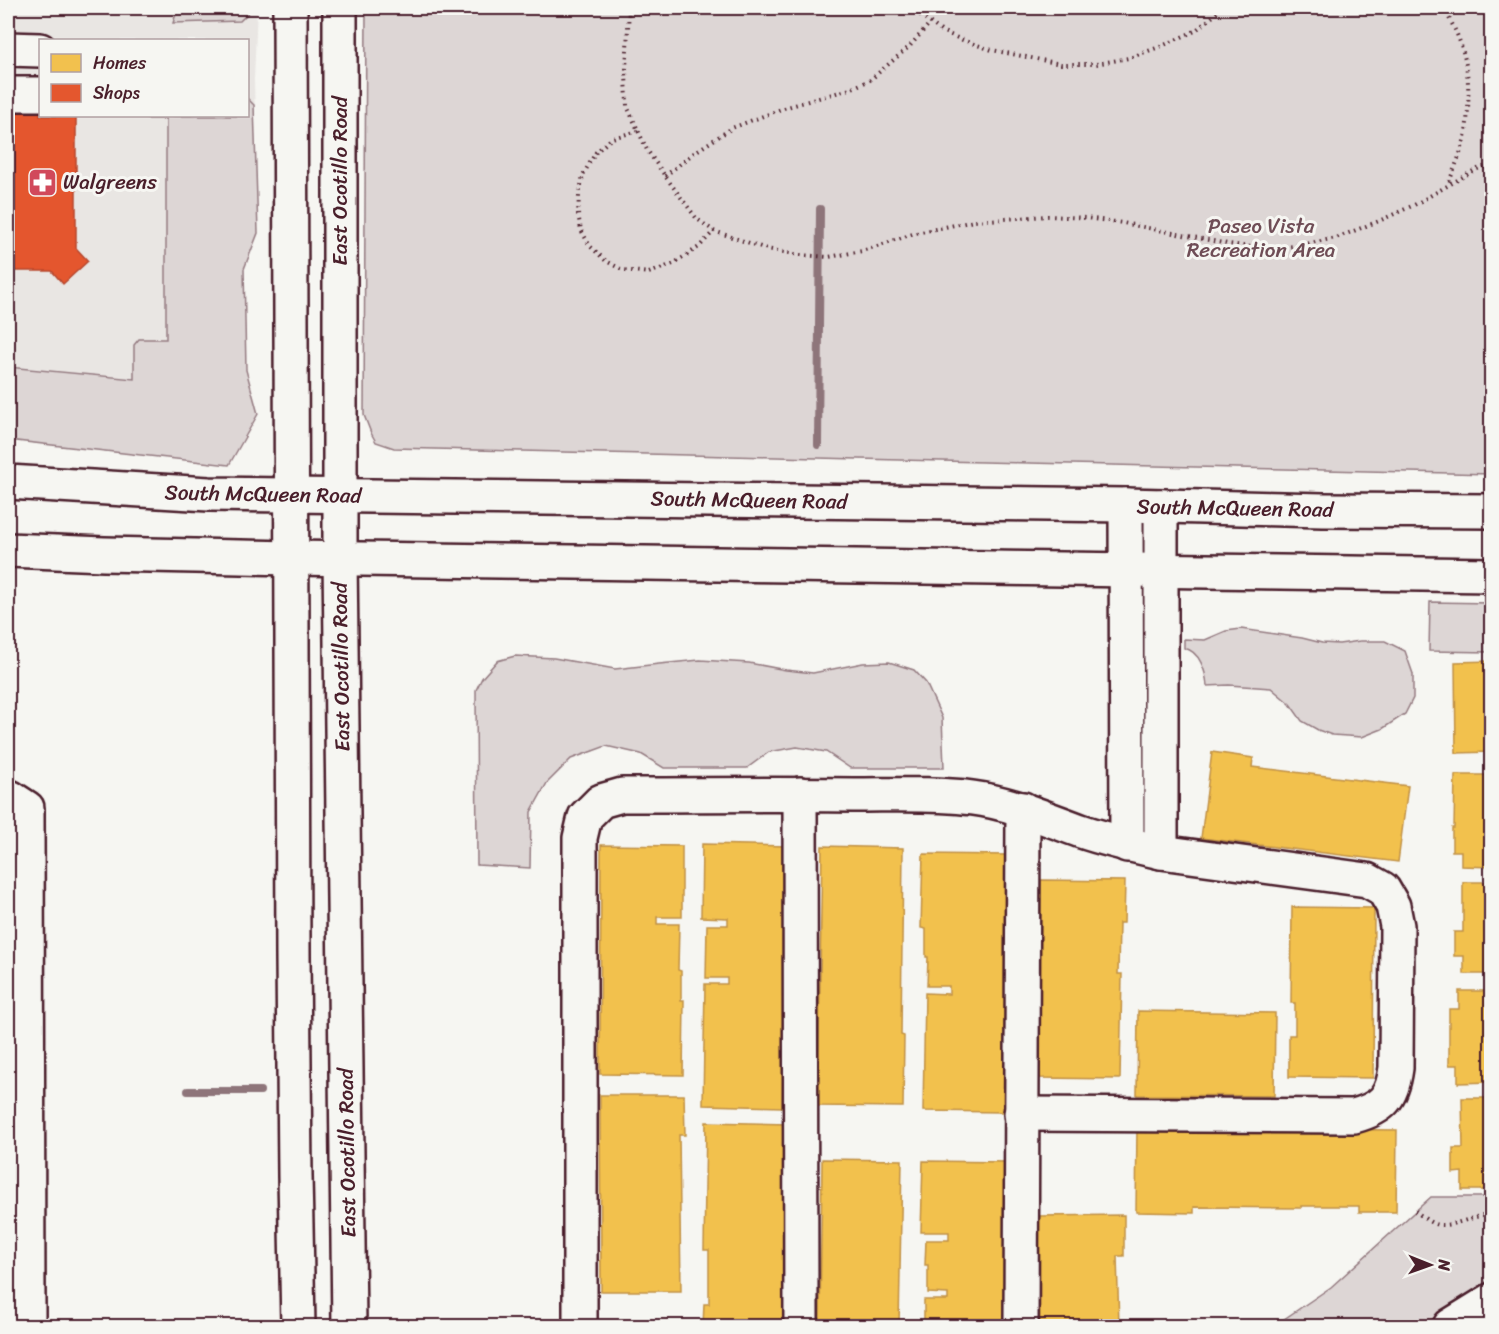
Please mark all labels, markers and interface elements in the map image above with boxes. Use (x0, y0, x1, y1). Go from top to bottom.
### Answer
legend (39, 39, 249, 117)
text: Homes (93, 47, 147, 79)
text: Shops (93, 77, 140, 109)
street label: East Ocotillo Road (321, 94, 359, 266)
place label: Walgreens (63, 163, 157, 201)
pharmacy icon: Walgreens (26, 166, 58, 198)
park label: Paseo Vista Recreation Area (1187, 207, 1336, 269)
street label: South McQueen Road (164, 473, 364, 515)
street label: South McQueen Road (650, 479, 850, 521)
street label: South McQueen Road (1136, 487, 1336, 529)
street label: East Ocotillo Road (320, 580, 361, 752)
street label: East Ocotillo Road (326, 1066, 367, 1238)
north arrow (1400, 1235, 1460, 1295)
text: N (1430, 1258, 1459, 1272)

